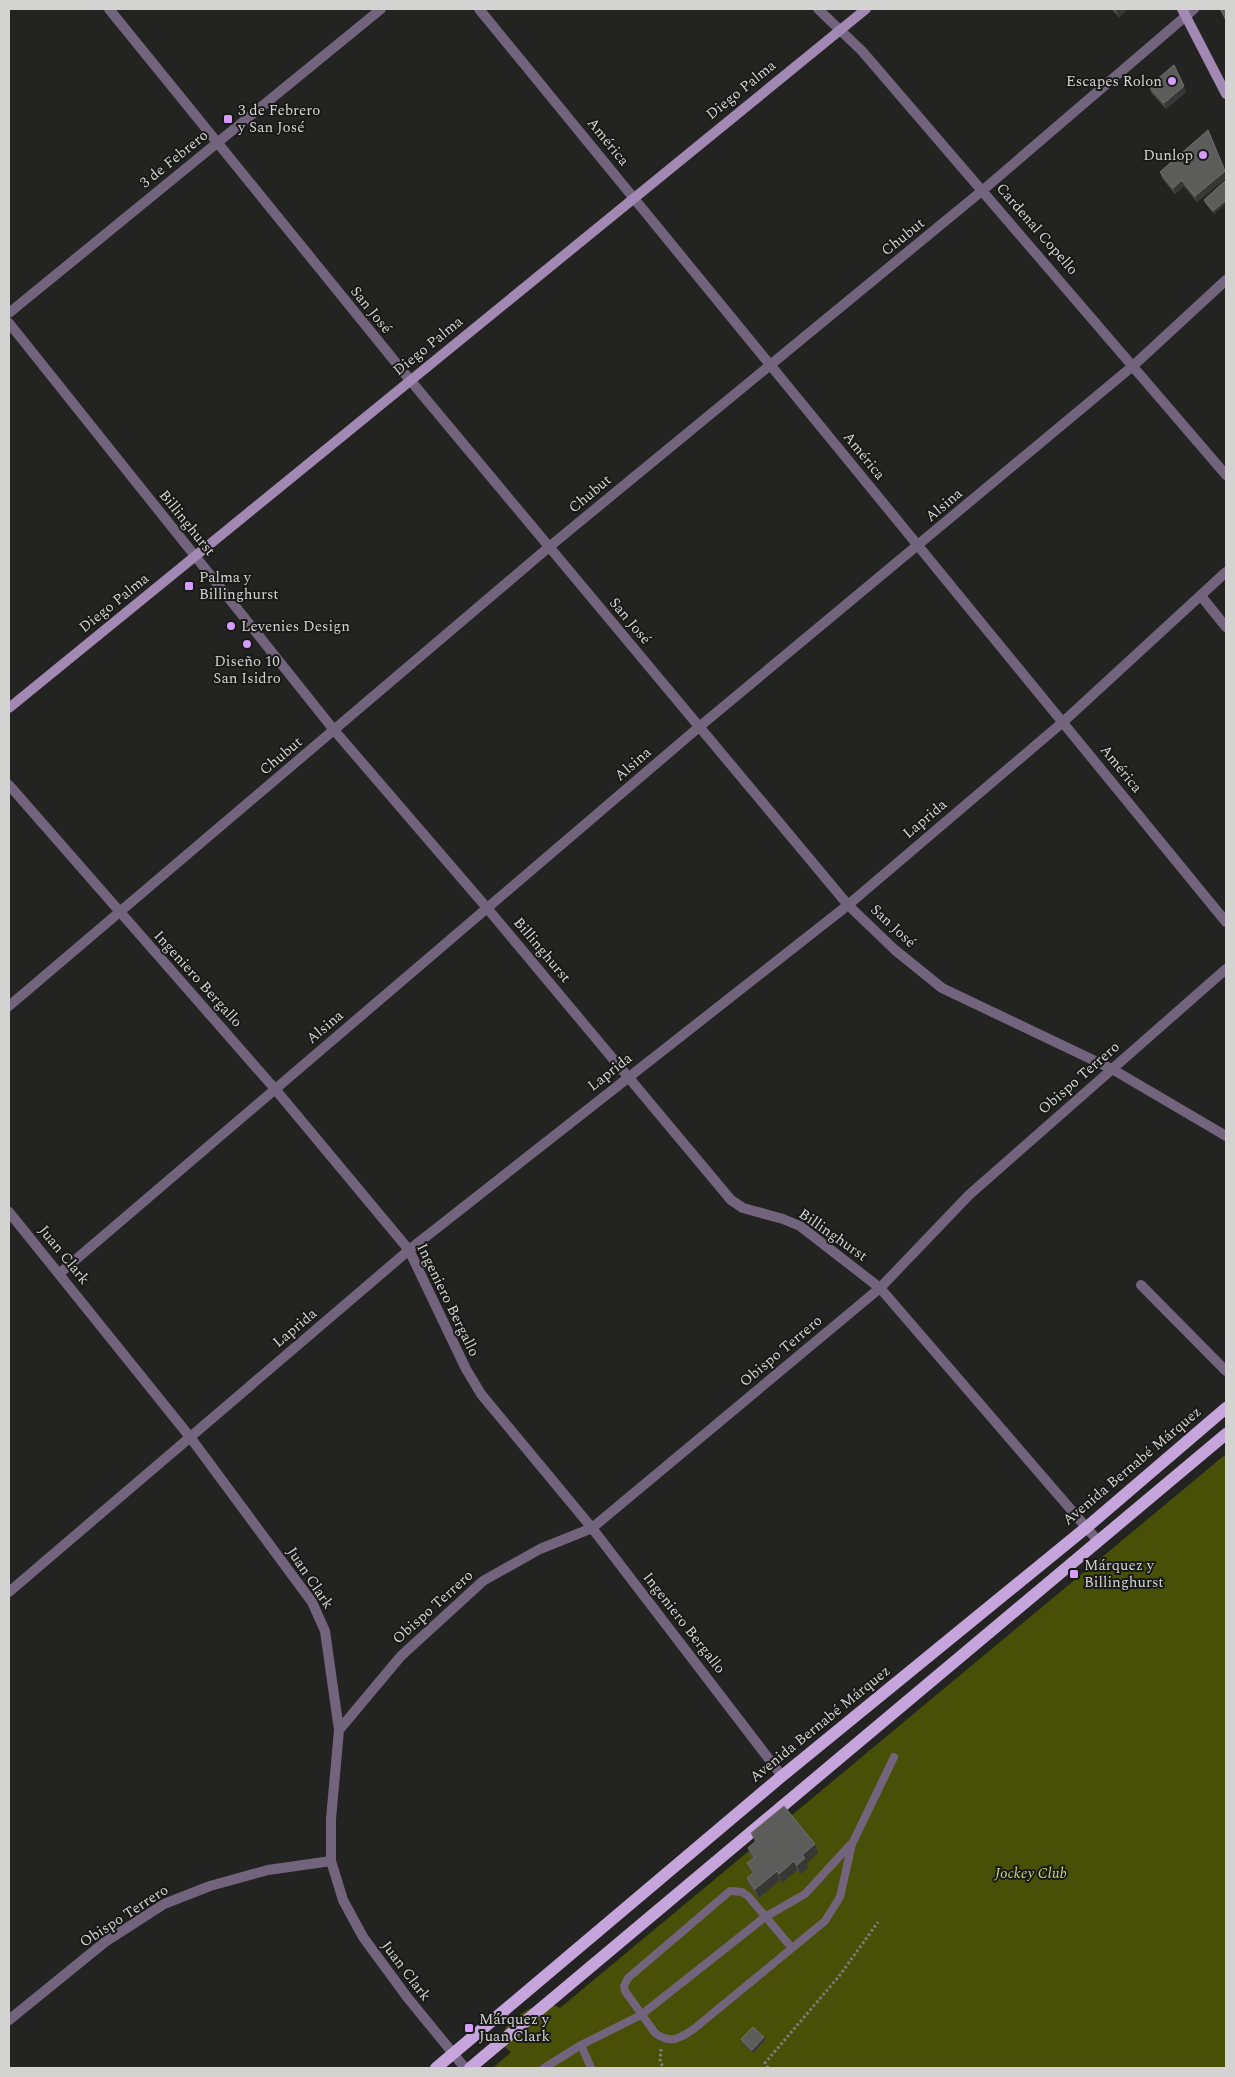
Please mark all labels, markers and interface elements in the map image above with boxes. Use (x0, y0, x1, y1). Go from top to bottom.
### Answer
street label: Diego Palma (701, 54, 782, 126)
place label: Escapes Rolon (1066, 70, 1162, 93)
marker: Escapes Rolon (1166, 75, 1178, 87)
place label: 3 de Febrero y San José (237, 99, 320, 139)
marker: 3 de Febrero y San José (222, 113, 234, 125)
street label: América (581, 113, 635, 172)
street label: 3 de Febrero (135, 124, 213, 194)
place label: Dunlop (1143, 144, 1193, 167)
marker: Dunlop (1197, 149, 1209, 161)
street label: Cardenal Copello (990, 178, 1084, 280)
street label: Chubut (876, 212, 930, 262)
street label: San José (345, 281, 397, 339)
street label: Diego Palma (388, 310, 469, 382)
street label: América (837, 427, 891, 486)
street label: Chubut (563, 469, 617, 519)
street label: Alsina (920, 482, 968, 528)
street label: Billinghurst (153, 485, 221, 561)
place label: Palma y Billinghurst (199, 566, 279, 606)
street label: Diego Palma (74, 567, 155, 639)
marker: Palma y Billinghurst (183, 580, 195, 592)
street label: San José (603, 592, 657, 650)
place label: Levenies Design (241, 615, 350, 638)
marker: Levenies Design (225, 620, 237, 632)
marker: Diseño 10 San Isidro (241, 638, 253, 650)
place label: Diseño 10 San Isidro (213, 650, 281, 690)
street label: Chubut (254, 731, 308, 781)
street label: América (1094, 740, 1148, 799)
street label: Alsina (609, 741, 657, 787)
street label: Laprida (898, 793, 953, 844)
street label: San José (865, 899, 921, 953)
street label: Billinghurst (508, 912, 576, 988)
street label: Ingeniero Bergallo (148, 925, 248, 1033)
street label: Alsina (301, 1004, 349, 1050)
street label: Obispo Terrero (1033, 1036, 1125, 1120)
street label: Laprida (583, 1047, 638, 1097)
street label: Billinghurst (794, 1203, 872, 1267)
street label: Juan Clark (33, 1220, 95, 1290)
street label: Ingeniero Bergallo (411, 1239, 485, 1361)
street label: Laprida (268, 1302, 323, 1353)
street label: Obispo Terrero (735, 1309, 827, 1393)
street label: Avenida Bernabé Márquez (1057, 1401, 1207, 1531)
street label: Juan Clark (281, 1542, 339, 1614)
place label: Márquez y Billinghurst (1084, 1554, 1164, 1594)
street label: Obispo Terrero (387, 1564, 479, 1650)
street label: Ingeniero Bergallo (637, 1567, 731, 1679)
marker: Márquez y Billinghurst (1068, 1568, 1080, 1580)
street label: Avenida Bernabé Márquez (745, 1660, 895, 1788)
park label: Jockey Club (994, 1862, 1067, 1885)
street label: Obispo Terrero (75, 1879, 173, 1953)
street label: Juan Clark (375, 1936, 437, 2006)
place label: Márquez y Juan Clark (479, 2008, 550, 2048)
marker: Márquez y Juan Clark (463, 2022, 475, 2034)

